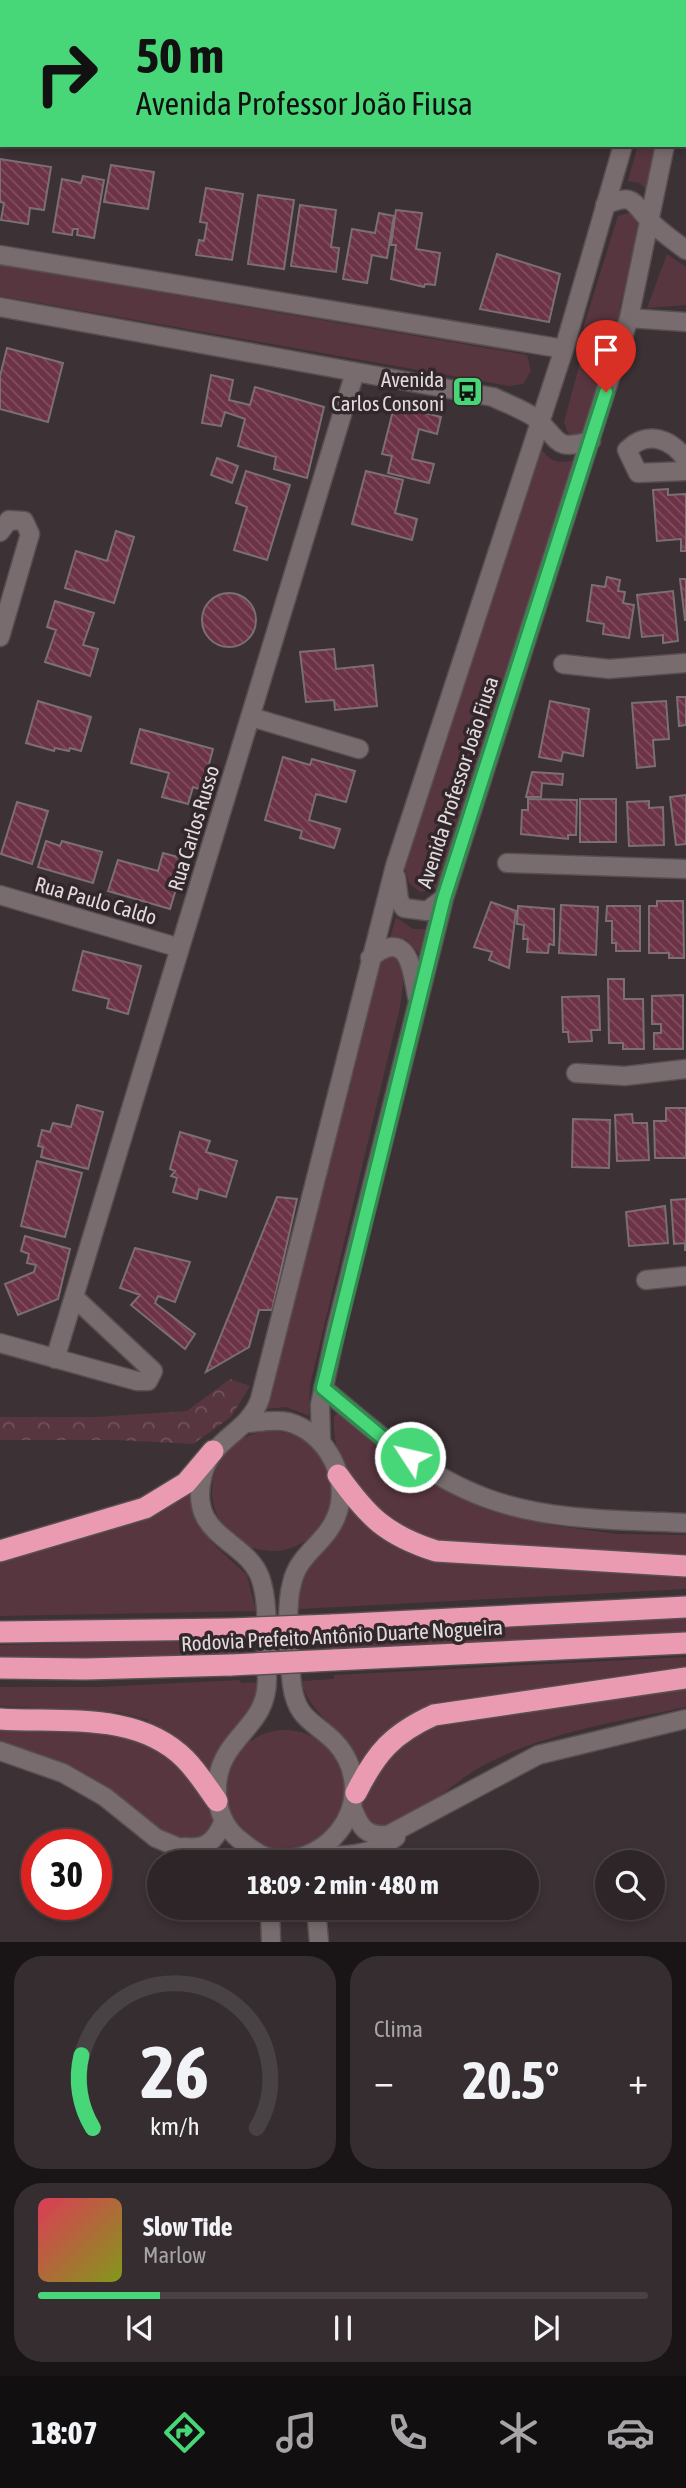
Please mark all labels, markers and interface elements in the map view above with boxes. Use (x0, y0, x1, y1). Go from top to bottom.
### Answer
text: 50 m (136, 27, 224, 83)
icon: right (21, 28, 112, 119)
text: Avenida Professor João Fiusa (136, 85, 473, 122)
pin (576, 320, 636, 392)
icon: arrive (587, 331, 625, 369)
place label: Avenida Carlos Consoni (331, 367, 444, 415)
bus stop icon: Avenida Carlos Consoni (450, 374, 484, 408)
street label: Avenida Professor João Fiusa (411, 673, 503, 891)
street label: Rua Carlos Russo (163, 763, 223, 893)
street label: Rua Paulo Caldo (32, 871, 160, 929)
position arrow (373, 1420, 447, 1494)
street label: Rodovia Prefeito Antônio Duarte Nogueira (181, 1615, 503, 1655)
speed limit sign: 30 (21, 1829, 112, 1920)
map controls (595, 1850, 665, 1920)
button: search (595, 1850, 665, 1920)
text: 18:09 · 2 min · 480 m (247, 1870, 439, 1900)
text: Clima (374, 2016, 423, 2042)
text: 26 (141, 2031, 209, 2114)
text: 20.5° (463, 2050, 559, 2110)
text: − (374, 2059, 394, 2102)
text: + (628, 2059, 648, 2102)
text: km/h (150, 2112, 200, 2140)
text: Slow Tide (143, 2212, 233, 2242)
text: Marlow (143, 2242, 206, 2268)
icon: previous (121, 2309, 159, 2347)
icon: pause (324, 2309, 362, 2347)
icon: next (527, 2309, 565, 2347)
icon: directions (160, 2408, 209, 2457)
icon: music (272, 2408, 321, 2457)
icon: phone (383, 2408, 432, 2457)
icon: climate (494, 2408, 543, 2457)
icon: car (606, 2408, 655, 2457)
text: 18:07 (31, 2414, 98, 2451)

